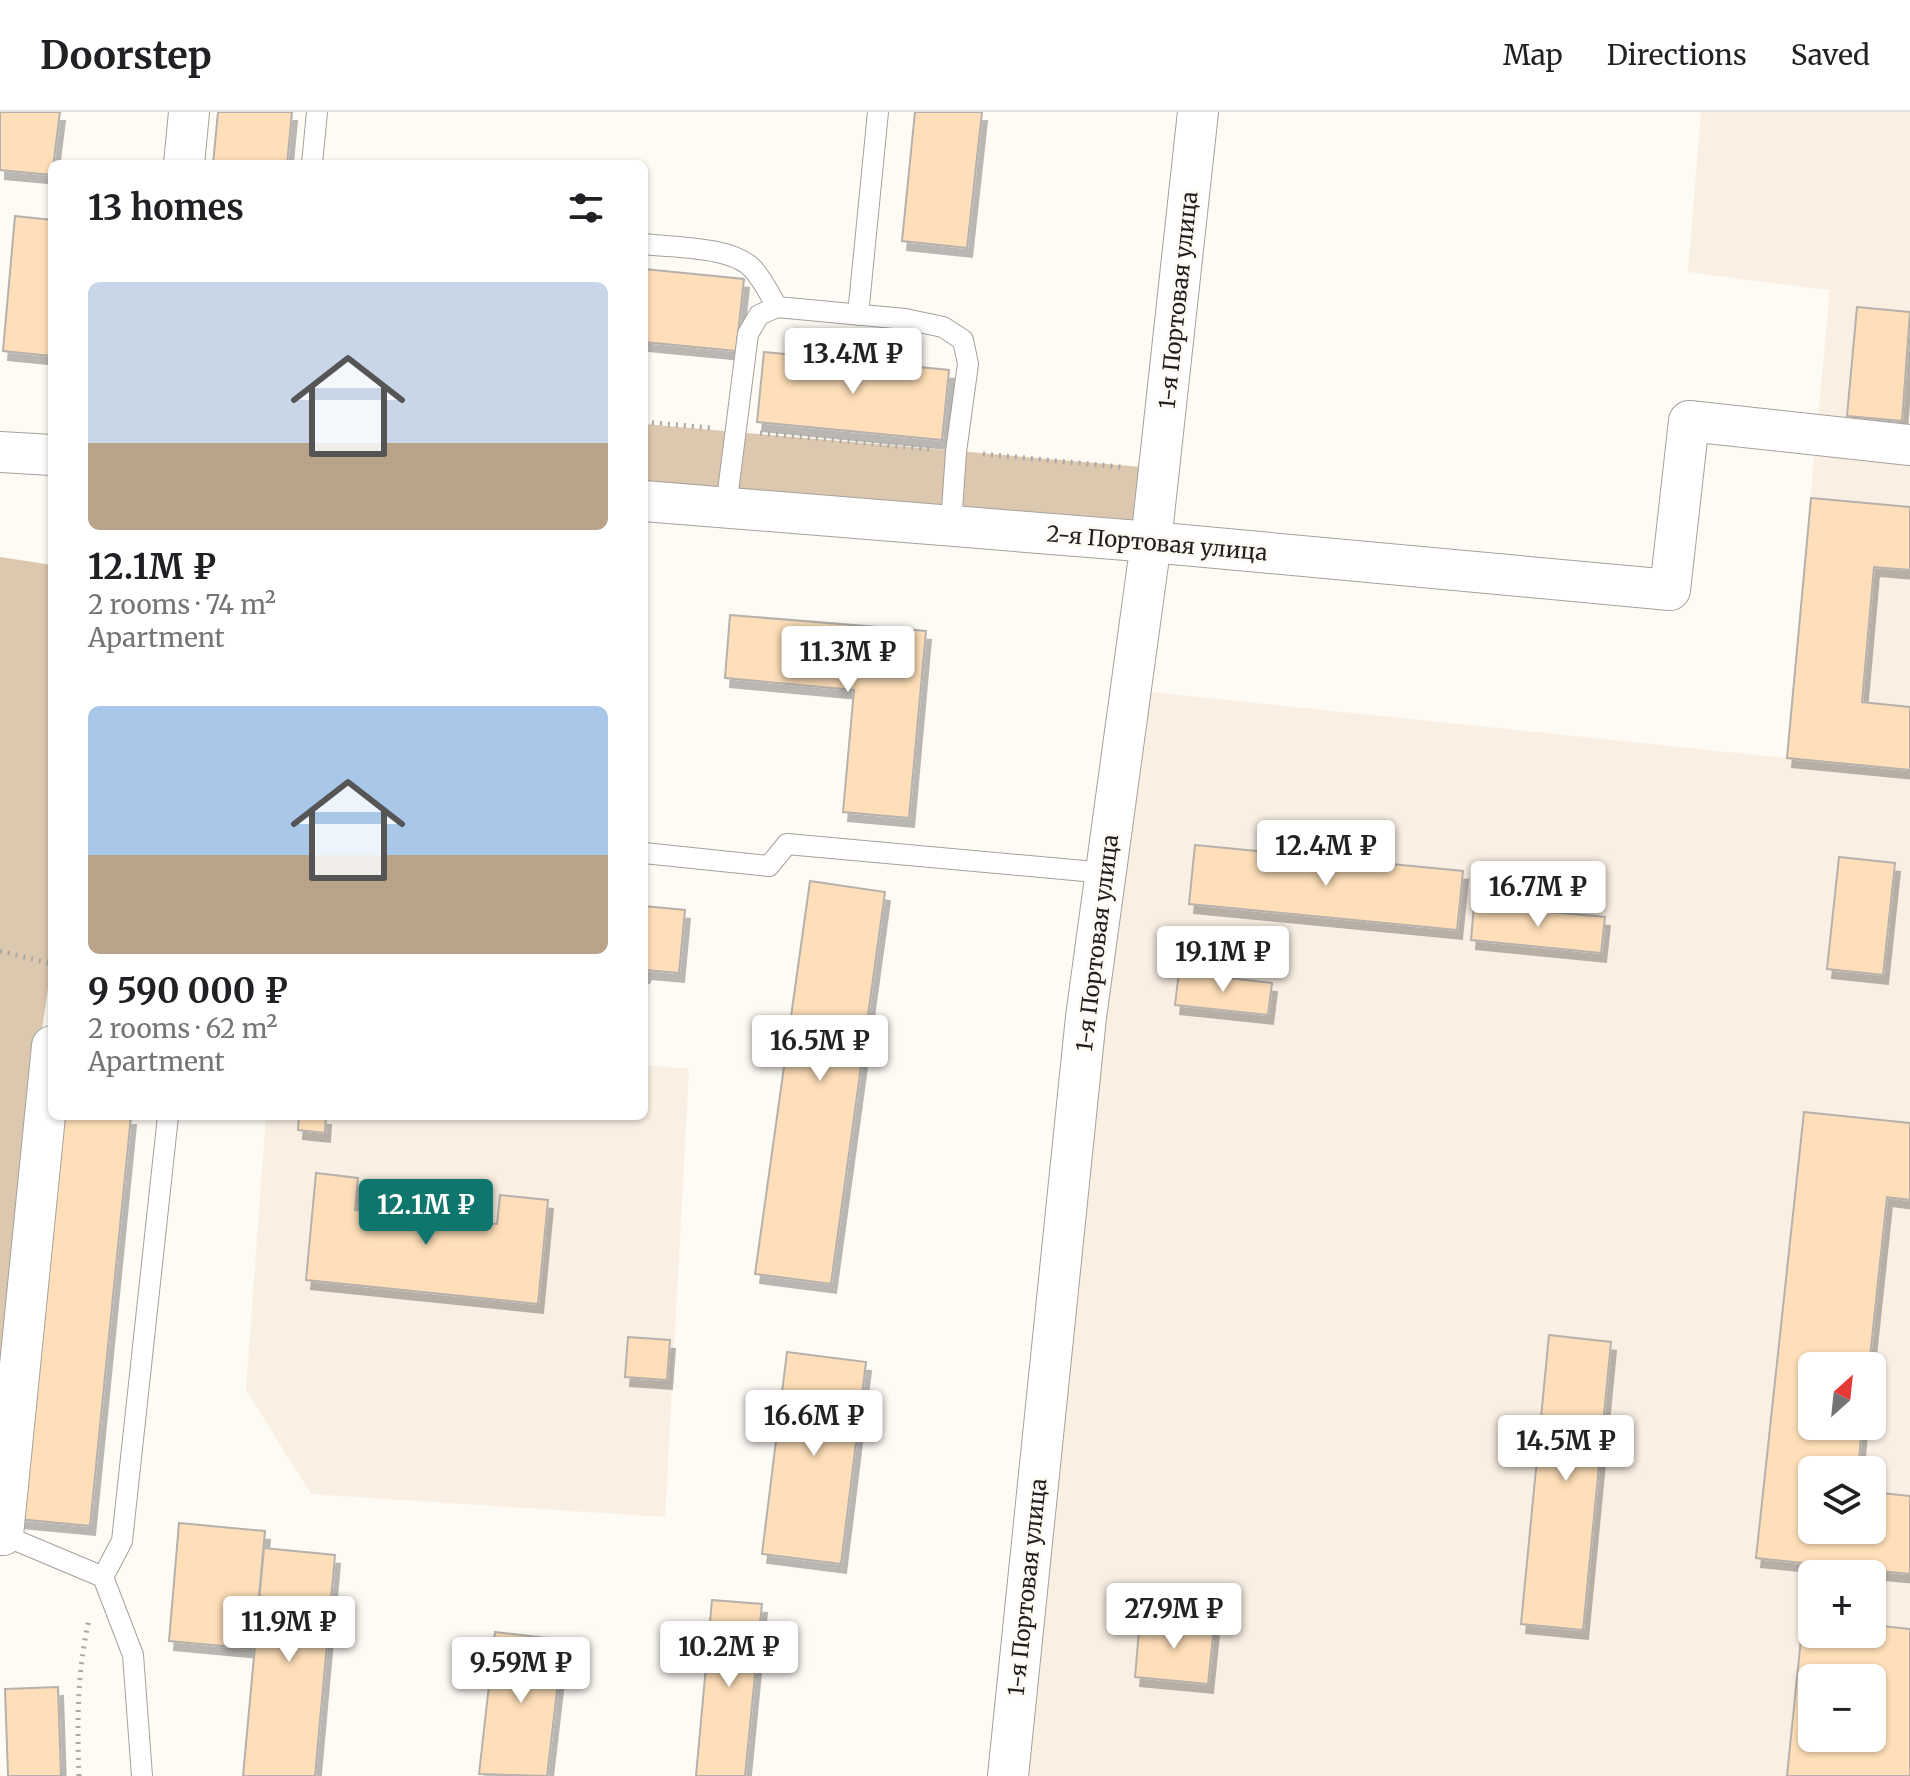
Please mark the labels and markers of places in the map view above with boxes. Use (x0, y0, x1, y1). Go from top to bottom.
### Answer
pin: 13.4M ₽ (779, 328, 927, 396)
pin: 11.3M ₽ (774, 626, 922, 694)
pin: 12.4M ₽ (1252, 820, 1400, 888)
pin: 16.7M ₽ (1464, 861, 1612, 929)
pin: 19.1M ₽ (1149, 926, 1297, 994)
pin: 16.5M ₽ (746, 1015, 894, 1083)
pin: 12.1M ₽ (352, 1179, 500, 1247)
pin: 16.6M ₽ (740, 1390, 888, 1458)
pin: 14.5M ₽ (1492, 1415, 1640, 1483)
pin: 27.9M ₽ (1100, 1583, 1248, 1651)
pin: 11.9M ₽ (215, 1596, 363, 1664)
pin: 10.2M ₽ (655, 1621, 803, 1689)
pin: 9.59M ₽ (447, 1637, 595, 1705)

